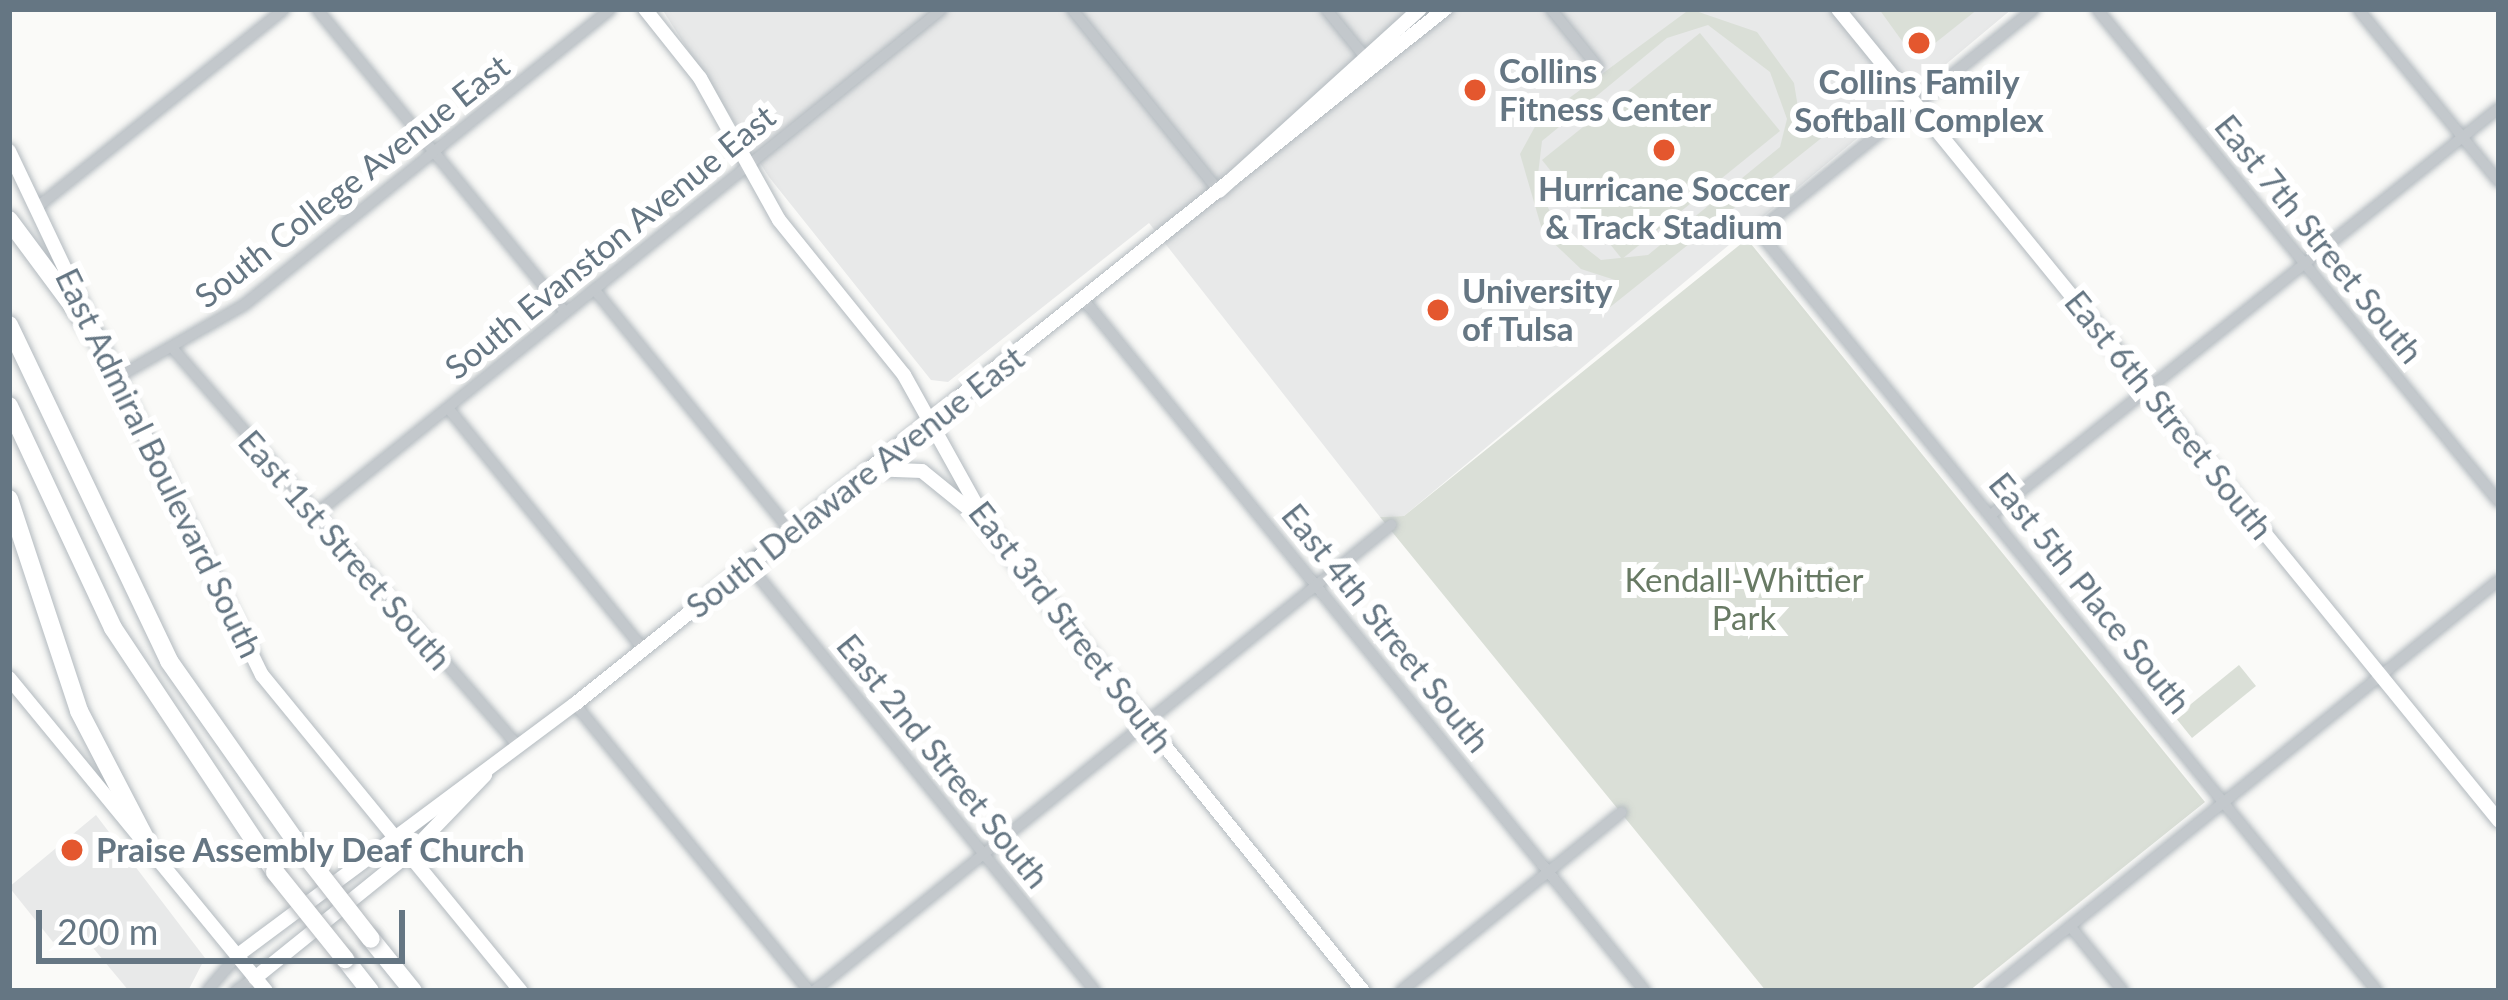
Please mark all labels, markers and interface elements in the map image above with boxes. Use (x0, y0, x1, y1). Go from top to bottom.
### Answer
marker: Collins Family Softball Complex (1906, 30, 1932, 56)
street label: South College Avenue East (187, 46, 517, 316)
place label: Collins Fitness Center (1499, 51, 1711, 129)
place label: Collins Family Softball Complex (1794, 62, 2044, 140)
marker: Collins Fitness Center (1462, 77, 1488, 103)
street label: South Evanston Avenue East (437, 96, 783, 388)
street label: East 7th Street South (2207, 107, 2431, 371)
marker: Hurricane Soccer & Track Stadium (1651, 137, 1677, 163)
place label: Hurricane Soccer & Track Stadium (1538, 169, 1790, 247)
street label: East Admiral Boulevard South (47, 261, 271, 665)
place label: University of Tulsa (1462, 271, 1612, 349)
street label: East 6th Street South (2057, 283, 2281, 547)
marker: University of Tulsa (1425, 297, 1451, 323)
street label: South Delaware Avenue East (678, 338, 1032, 626)
street label: East 1st Street South (230, 422, 460, 678)
street label: East 5th Place South (1981, 465, 2199, 721)
street label: East 3rd Street South (961, 494, 1181, 760)
street label: East 4th Street South (1274, 496, 1498, 760)
park label: Kendall-Whittier Park (1624, 560, 1864, 638)
street label: East 2nd Street South (829, 626, 1057, 896)
place label: Praise Assembly Deaf Church (96, 830, 527, 870)
marker: Praise Assembly Deaf Church (59, 837, 85, 863)
scale bar (42, 886, 411, 960)
text: 200 m (57, 909, 158, 953)

